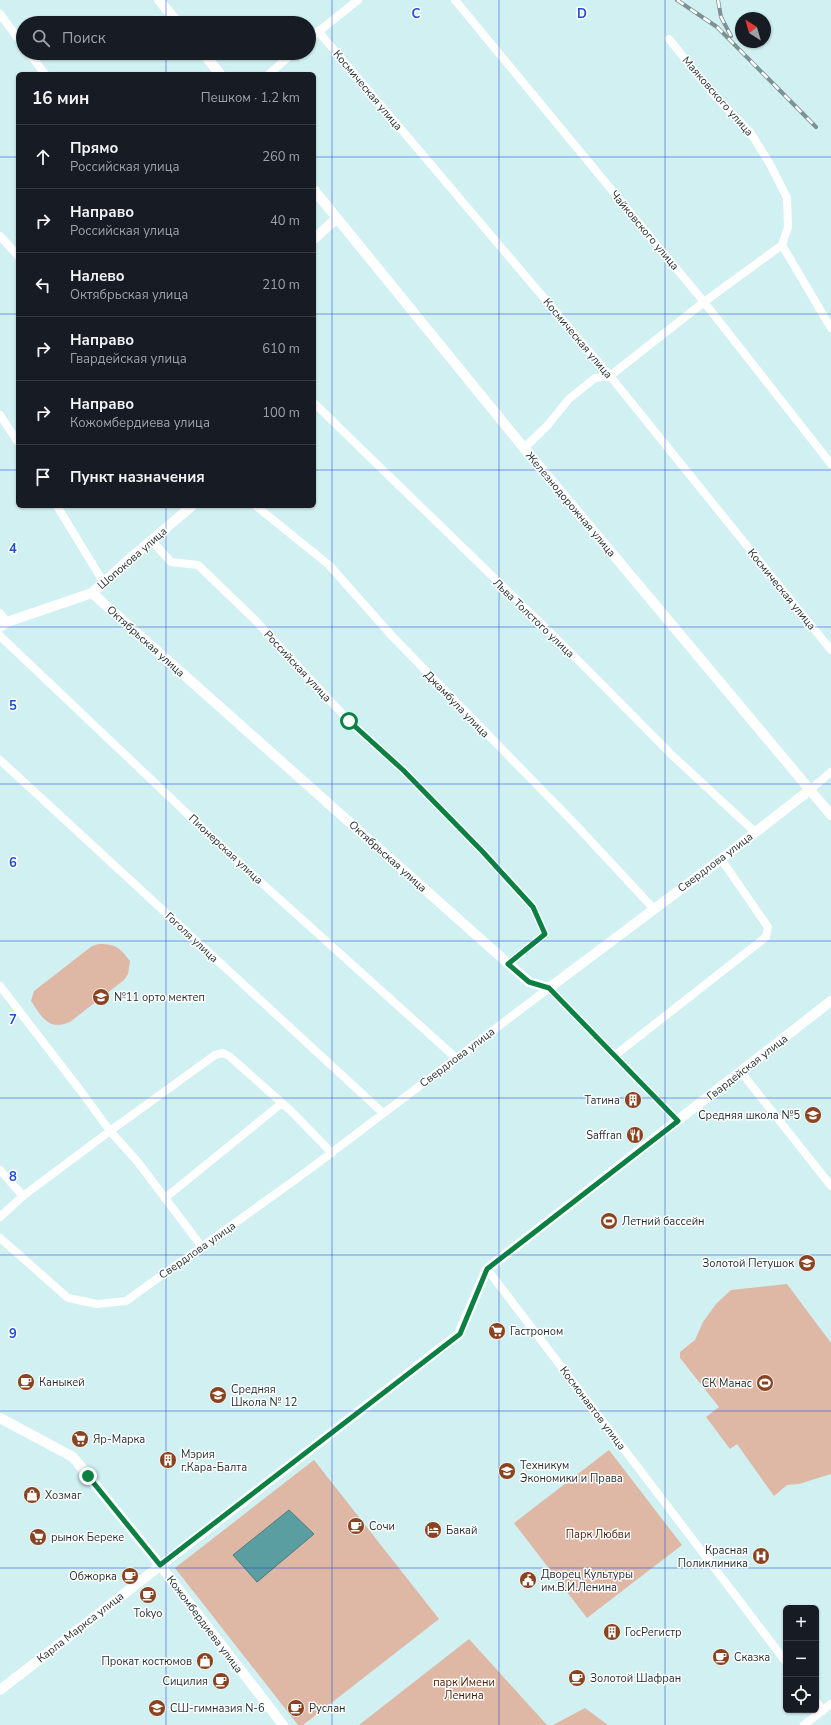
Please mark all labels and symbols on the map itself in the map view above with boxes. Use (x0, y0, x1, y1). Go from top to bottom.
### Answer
text: C (412, 5, 421, 23)
text: D (577, 5, 587, 23)
north arrow (735, 12, 771, 48)
street label: Космическая улица (330, 47, 406, 134)
street label: Маяковского улица (679, 53, 756, 139)
street label: Чайковского улица (607, 187, 682, 273)
street label: Космическая улица (540, 295, 616, 382)
street label: Железнодорожная улица (522, 449, 619, 560)
street label: Шопокова улица (94, 524, 170, 593)
text: 4 (9, 540, 17, 558)
street label: Космическая улица (744, 546, 819, 633)
street label: Льва Толстого улица (490, 576, 578, 661)
street label: Октябрьская улица (103, 602, 188, 680)
street label: Российская улица (261, 627, 335, 705)
street label: Джамбула улица (421, 668, 493, 741)
text: 5 (9, 697, 17, 715)
route start (340, 712, 358, 730)
street label: Пионерская улица (185, 811, 266, 888)
street label: Октябрьская улица (345, 817, 430, 895)
street label: Свердлова улица (675, 829, 756, 896)
text: 6 (9, 854, 17, 872)
street label: Гоголя улица (162, 909, 222, 966)
school or university icon: №11 орто мектеп (91, 987, 111, 1007)
place label: №11 орто мектеп (114, 990, 205, 1005)
text: 7 (9, 1011, 17, 1029)
street label: Свердлова улица (417, 1024, 498, 1091)
street label: Гвардейская улица (704, 1031, 791, 1104)
building icon: Татина (623, 1090, 643, 1110)
place label: Татина (585, 1093, 620, 1108)
school or university icon: Средняя школа №5 (803, 1105, 823, 1125)
place label: Средняя школа №5 (698, 1108, 800, 1123)
restaurant icon: Saffran (625, 1125, 645, 1145)
place label: Saffran (586, 1128, 622, 1143)
text: 8 (9, 1168, 17, 1186)
sports icon: Летний бассейн (599, 1211, 619, 1231)
place label: Летний бассейн (622, 1214, 705, 1229)
street label: Свердлова улица (156, 1218, 239, 1282)
school or university icon: Золотой Петушок (797, 1253, 817, 1273)
place label: Золотой Петушок (702, 1256, 794, 1271)
supermarket icon: Гастроном (487, 1321, 507, 1341)
place label: Гастроном (510, 1324, 563, 1339)
text: 9 (9, 1325, 17, 1343)
street label: Космонавтов улица (556, 1363, 629, 1453)
cafe icon: Каныкей (16, 1372, 36, 1392)
sports icon: СК Манас (755, 1373, 775, 1393)
place label: Каныкей (39, 1375, 85, 1390)
place label: СК Манас (702, 1376, 752, 1391)
place label: Средняя Школа № 12 (231, 1382, 297, 1410)
school or university icon: Средняя Школа № 12 (208, 1385, 228, 1405)
supermarket icon: Яр-Марка (70, 1429, 90, 1449)
place label: Яр-Марка (93, 1432, 145, 1447)
place label: Мэрия г.Кара-Балта (181, 1447, 247, 1475)
building icon: Мэрия г.Кара-Балта (158, 1450, 178, 1470)
place label: Техникум Экономики и Права (520, 1458, 623, 1486)
school or university icon: Техникум Экономики и Права (497, 1461, 517, 1481)
route end (79, 1467, 97, 1485)
shop icon: Хозмаг (22, 1485, 42, 1505)
place label: Хозмаг (45, 1488, 82, 1503)
cafe icon: Сочи (346, 1516, 366, 1536)
place label: Сочи (369, 1519, 395, 1534)
hotel icon: Бакай (423, 1520, 443, 1540)
place label: Бакай (446, 1523, 477, 1538)
supermarket icon: рынок Береке (28, 1527, 48, 1547)
park label: Парк Любви (566, 1527, 630, 1542)
place label: рынок Береке (51, 1530, 124, 1545)
place label: Красная Поликлиника (678, 1543, 748, 1571)
hospital icon: Красная Поликлиника (751, 1546, 771, 1566)
cafe icon: Обжорка (120, 1566, 140, 1586)
place label: Дворец Культуры им.В.И.Ленина (541, 1567, 633, 1595)
place label: Обжорка (69, 1569, 117, 1584)
public building icon: Дворец Культуры им.В.И.Ленина (518, 1570, 538, 1590)
street label: Кожомбердиева улица (163, 1573, 246, 1676)
cafe icon: Tokyo (138, 1585, 158, 1605)
street label: Карла Маркса улица (34, 1589, 127, 1666)
place label: Tokyo (134, 1606, 162, 1621)
building icon: ГосРегистр (602, 1622, 622, 1642)
place label: ГосРегистр (625, 1625, 682, 1640)
cafe icon: Сказка (711, 1647, 731, 1667)
place label: Сказка (734, 1650, 770, 1665)
shop icon: Прокат костюмов (195, 1651, 215, 1671)
place label: Прокат костюмов (101, 1654, 192, 1669)
cafe icon: Золотой Шафран (567, 1668, 587, 1688)
cafe icon: Сицилия (211, 1671, 231, 1691)
place label: Золотой Шафран (590, 1671, 681, 1686)
place label: Сицилия (163, 1674, 208, 1689)
park label: парк Имени Ленина (433, 1675, 495, 1703)
school or university icon: СШ-гимназия N-6 (147, 1698, 167, 1718)
cafe icon: Руслан (286, 1698, 306, 1718)
place label: СШ-гимназия N-6 (170, 1701, 265, 1716)
place label: Руслан (309, 1701, 346, 1716)

